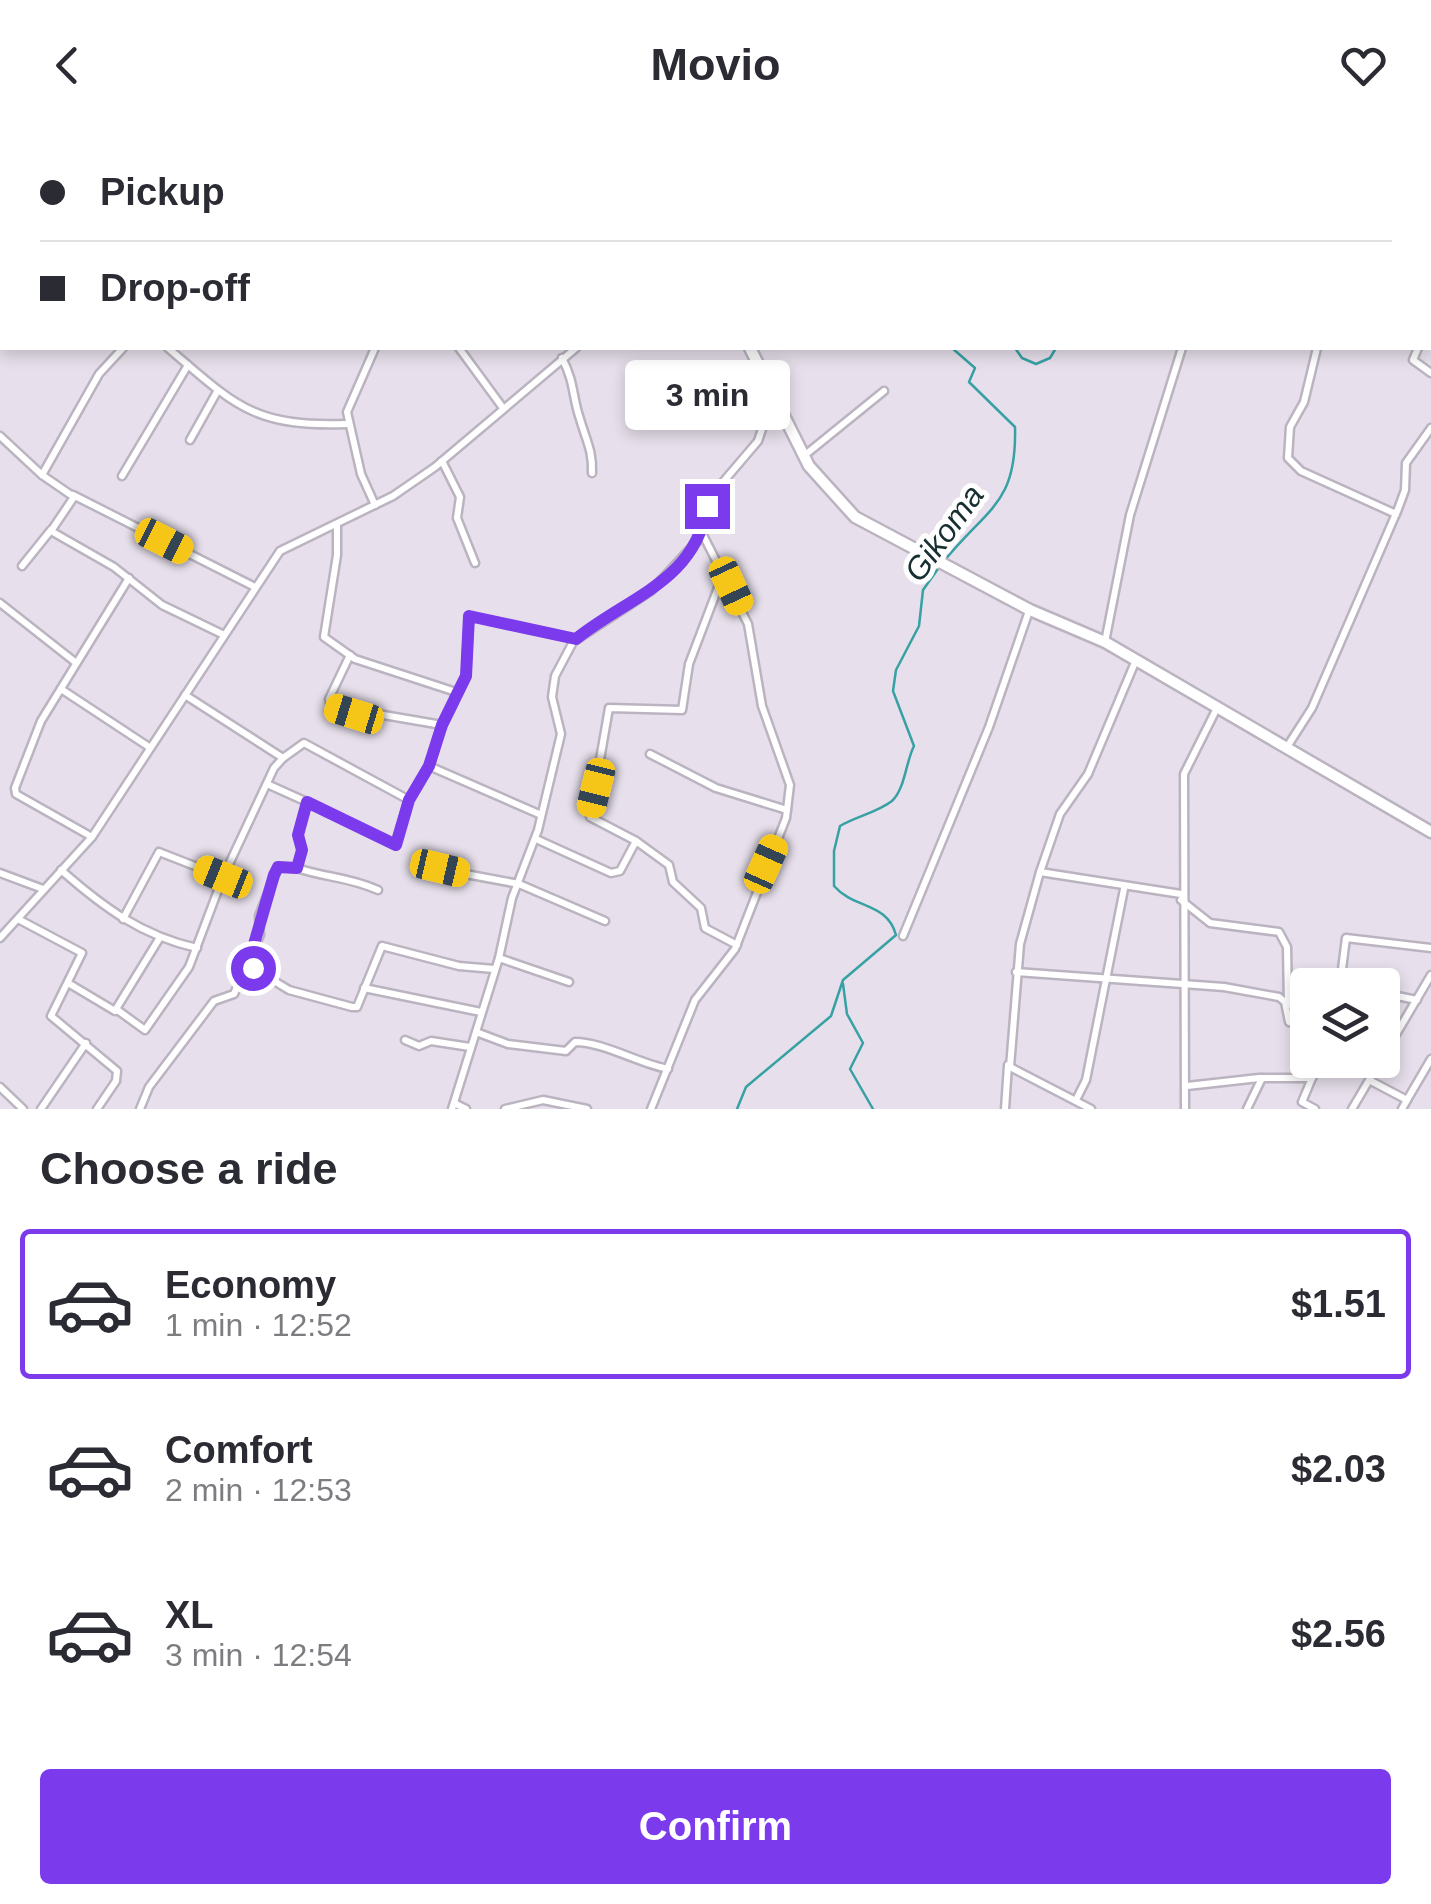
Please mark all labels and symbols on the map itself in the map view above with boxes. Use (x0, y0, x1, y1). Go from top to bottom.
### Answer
callout: 3 min (624, 361, 790, 431)
water label: Gikoma (897, 478, 991, 588)
route end (685, 484, 730, 529)
car (130, 514, 198, 568)
car (705, 552, 757, 620)
car (321, 691, 387, 737)
car (574, 755, 618, 821)
car (740, 830, 792, 898)
car (407, 847, 473, 889)
car (190, 852, 256, 902)
route start (231, 946, 276, 991)

